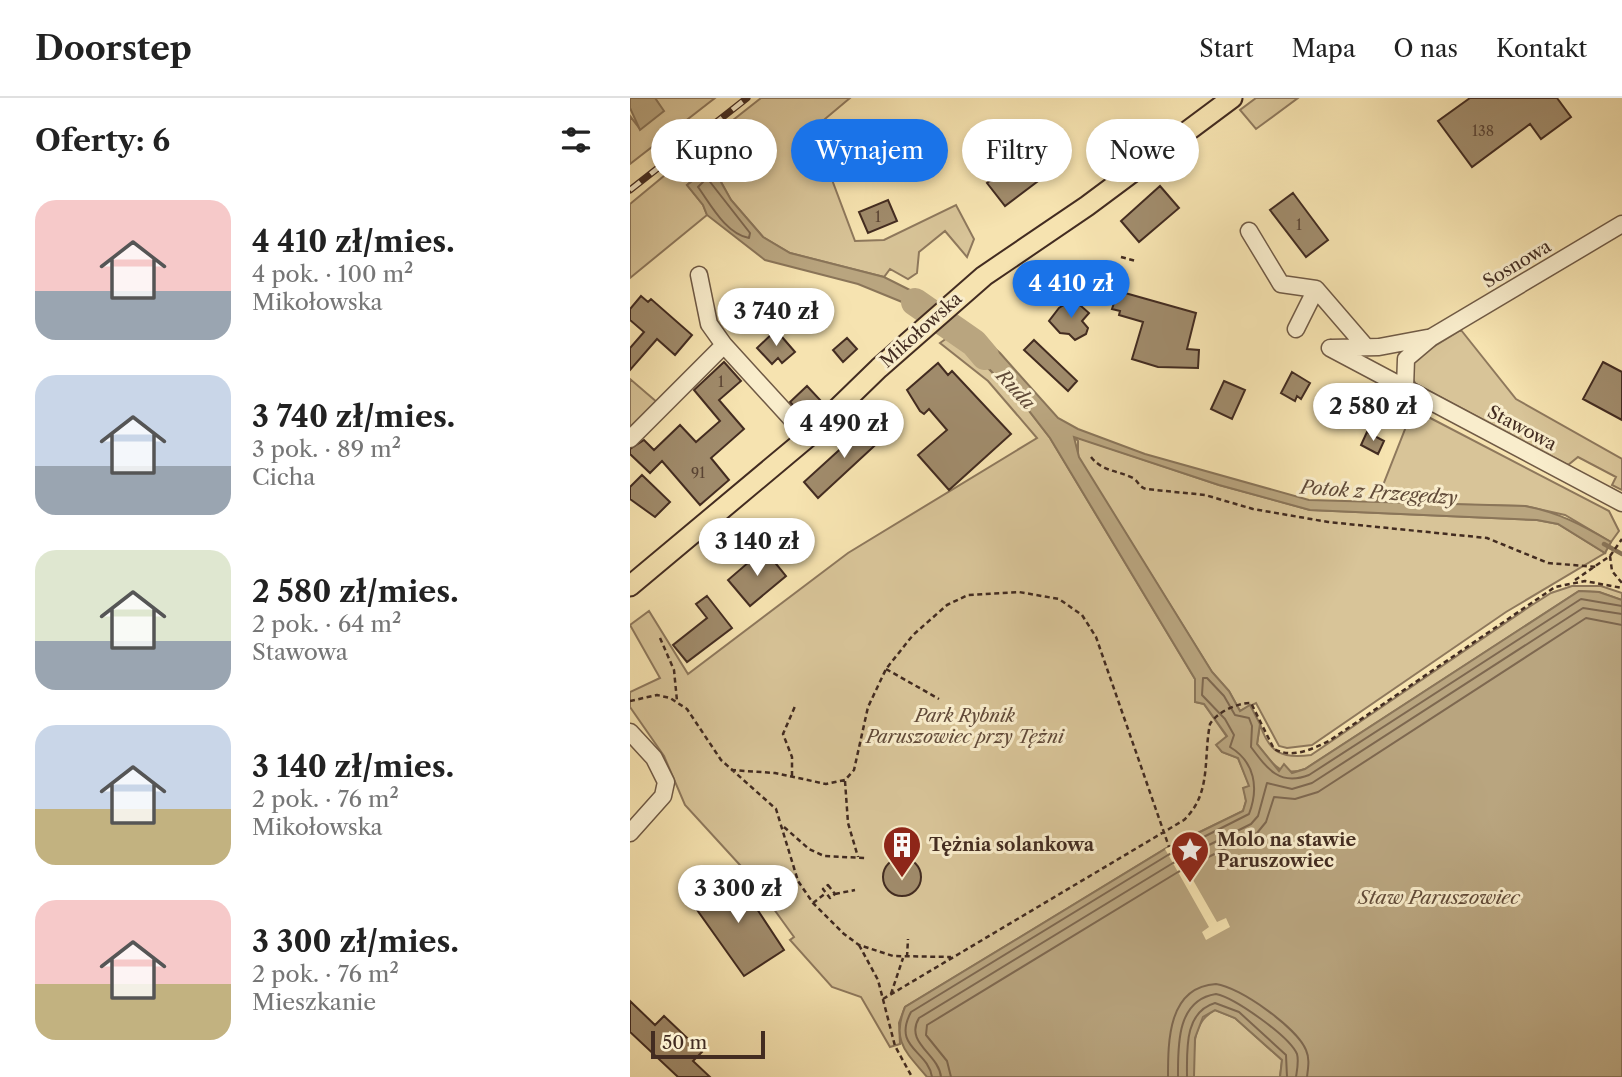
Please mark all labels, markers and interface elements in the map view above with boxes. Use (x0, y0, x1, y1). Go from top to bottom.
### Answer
text: Doorstep (35, 28, 192, 69)
text: Start (1199, 34, 1253, 63)
text: Mapa (1291, 34, 1356, 63)
text: O nas (1394, 34, 1458, 63)
text: Kontakt (1496, 34, 1587, 63)
chip: Kupno (651, 119, 777, 182)
chip: Wynajem (791, 119, 948, 182)
chip: Filtry (962, 119, 1072, 182)
chip: Nowe (1086, 119, 1199, 182)
icon: filters (557, 121, 595, 159)
text: Oferty: 6 (35, 122, 170, 159)
house number: 138 (1472, 122, 1494, 140)
house number: 1 (875, 208, 881, 226)
house number: 1 (1296, 216, 1302, 234)
text: 4 410 zł/mies. (252, 223, 455, 260)
icon: home (91, 228, 175, 312)
street label: Sosnowa (1479, 235, 1555, 293)
text: 4 pok. · 100 m² (252, 260, 414, 288)
pin: 4 410 zł (999, 260, 1143, 320)
text: 4 410 zł (1029, 269, 1113, 297)
street label: Mikołowska (876, 287, 967, 372)
text: Mikołowska (252, 288, 383, 316)
pin: 3 740 zł (704, 288, 848, 348)
text: 3 740 zł (733, 297, 819, 325)
water label: Ruda (990, 363, 1040, 415)
house number: 1 (718, 373, 724, 391)
pin: 2 580 zł (1301, 384, 1445, 443)
text: 2 580 zł (1329, 392, 1417, 420)
text: 3 740 zł/mies. (252, 398, 455, 435)
pin: 4 490 zł (772, 400, 916, 460)
street label: Stawowa (1484, 401, 1561, 456)
icon: home (91, 403, 175, 487)
text: 4 490 zł (800, 409, 888, 437)
text: 3 pok. · 89 m² (252, 435, 401, 463)
text: Cicha (252, 463, 315, 491)
house number: 91 (691, 464, 705, 482)
water label: Potok z Przegędzy (1298, 475, 1459, 509)
pin: 3 140 zł (685, 518, 829, 578)
text: 3 140 zł (715, 527, 799, 555)
text: 2 580 zł/mies. (252, 573, 459, 610)
icon: home (91, 578, 175, 662)
text: 2 pok. · 64 m² (252, 610, 401, 638)
text: Stawowa (252, 638, 348, 666)
park label: Park Rybnik Paruszowiec przy Tężni (864, 705, 1065, 748)
text: 3 140 zł/mies. (252, 748, 454, 785)
icon: home (91, 753, 175, 837)
text: 2 pok. · 76 m² (252, 785, 399, 813)
text: Mikołowska (252, 813, 383, 841)
building icon: Tężnia solankowa (881, 824, 923, 879)
place icon: Molo na stawie Paruszowiec (1169, 829, 1211, 884)
place label: Molo na stawie Paruszowiec (1217, 829, 1356, 872)
place label: Tężnia solankowa (929, 834, 1095, 856)
pin: 3 300 zł (666, 866, 810, 925)
text: 3 300 zł (694, 874, 782, 902)
water label: Staw Paruszowiec (1357, 886, 1521, 909)
text: 3 300 zł/mies. (252, 923, 459, 960)
icon: home (91, 928, 175, 1012)
text: 2 pok. · 76 m² (252, 960, 399, 988)
text: Mieszkanie (252, 988, 376, 1016)
scale bar (651, 1028, 765, 1060)
text: 50 m (662, 1031, 707, 1054)

